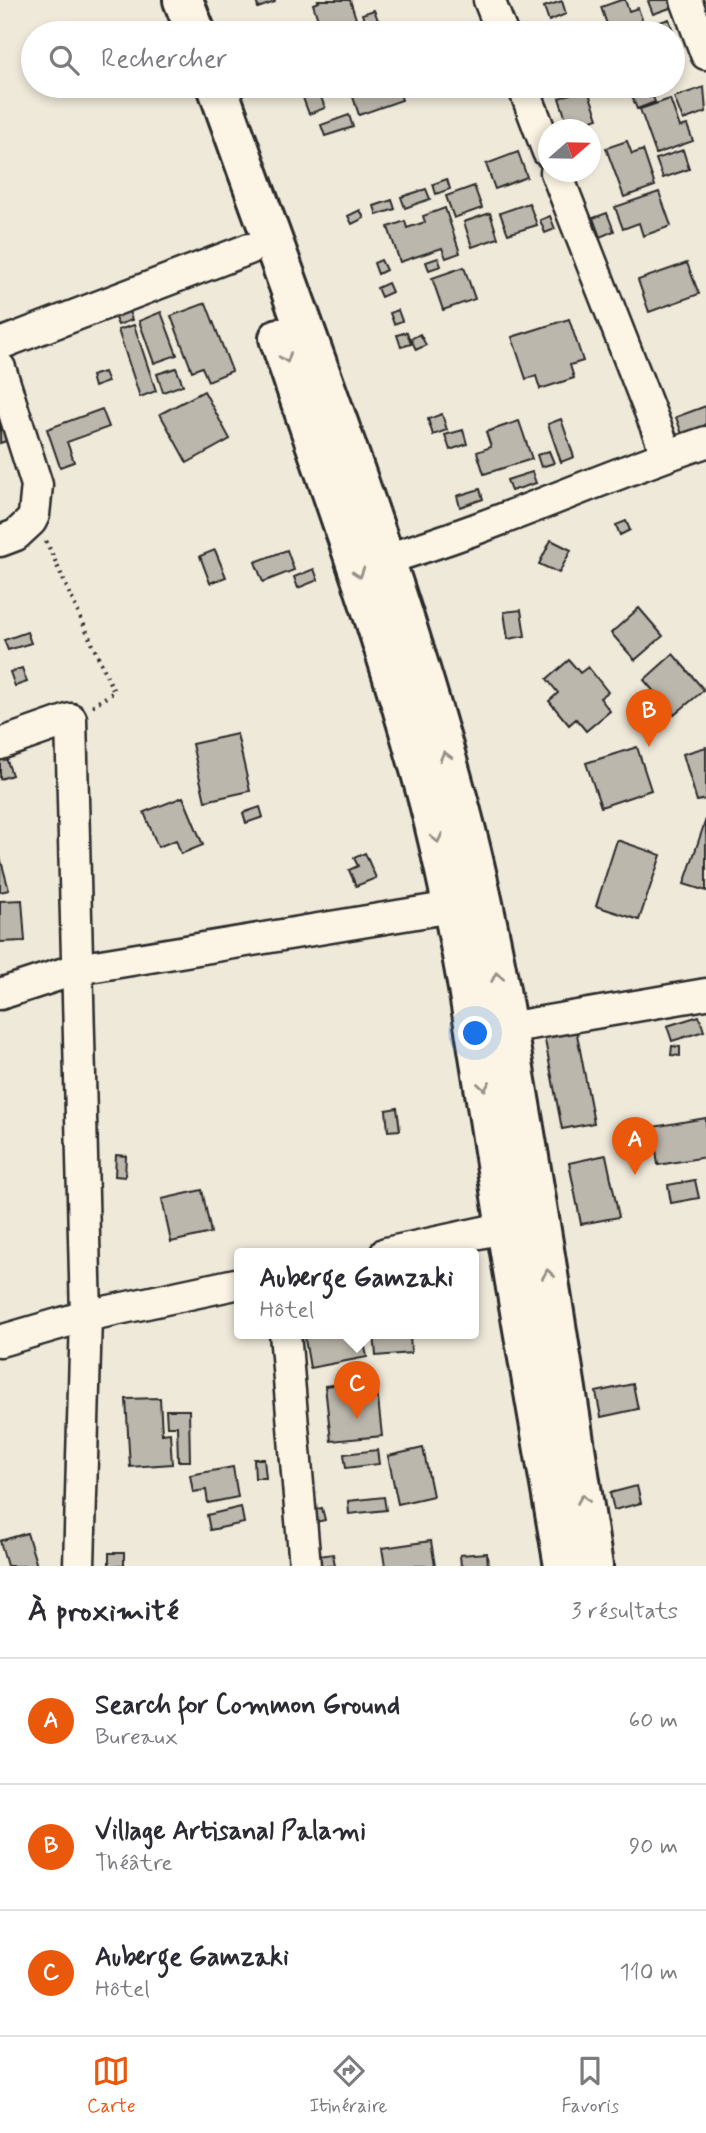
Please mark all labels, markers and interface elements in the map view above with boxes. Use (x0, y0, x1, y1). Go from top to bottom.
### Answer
search box (21, 21, 685, 98)
icon: search (45, 41, 83, 79)
text: Rechercher (101, 43, 227, 77)
north arrow (538, 119, 601, 182)
one-way arrow (278, 351, 292, 363)
one-way arrow (350, 567, 365, 579)
pin: B (626, 689, 672, 747)
one-way arrow (439, 750, 454, 762)
one-way arrow (428, 832, 443, 844)
one-way arrow (490, 971, 505, 983)
your location (458, 1016, 492, 1050)
one-way arrow (476, 1080, 491, 1092)
pin: A (612, 1117, 658, 1175)
popup (234, 1248, 479, 1339)
text: Auberge Gamzaki (260, 1262, 453, 1296)
one-way arrow (541, 1268, 556, 1280)
text: Hôtel (260, 1296, 314, 1326)
pin: C (334, 1361, 380, 1419)
one-way arrow (576, 1493, 591, 1504)
text: À proximité (28, 1592, 179, 1631)
text: 3 résultats (571, 1597, 678, 1627)
text: Search for Common Ground (95, 1689, 400, 1723)
text: A (43, 1706, 59, 1736)
text: 60 m (629, 1706, 678, 1736)
text: Bureaux (95, 1723, 178, 1753)
text: Village Artisanal Palami (95, 1815, 366, 1849)
text: B (44, 1832, 58, 1862)
text: 90 m (629, 1832, 678, 1862)
text: Théâtre (95, 1849, 173, 1879)
text: Auberge Gamzaki (95, 1941, 289, 1975)
text: C (43, 1958, 59, 1988)
text: 110 m (619, 1958, 678, 1988)
text: Hôtel (95, 1975, 150, 2005)
tab: Carte (87, 2052, 136, 2119)
tab: Itinéraire (310, 2052, 388, 2119)
tab: Favoris (561, 2052, 619, 2119)

